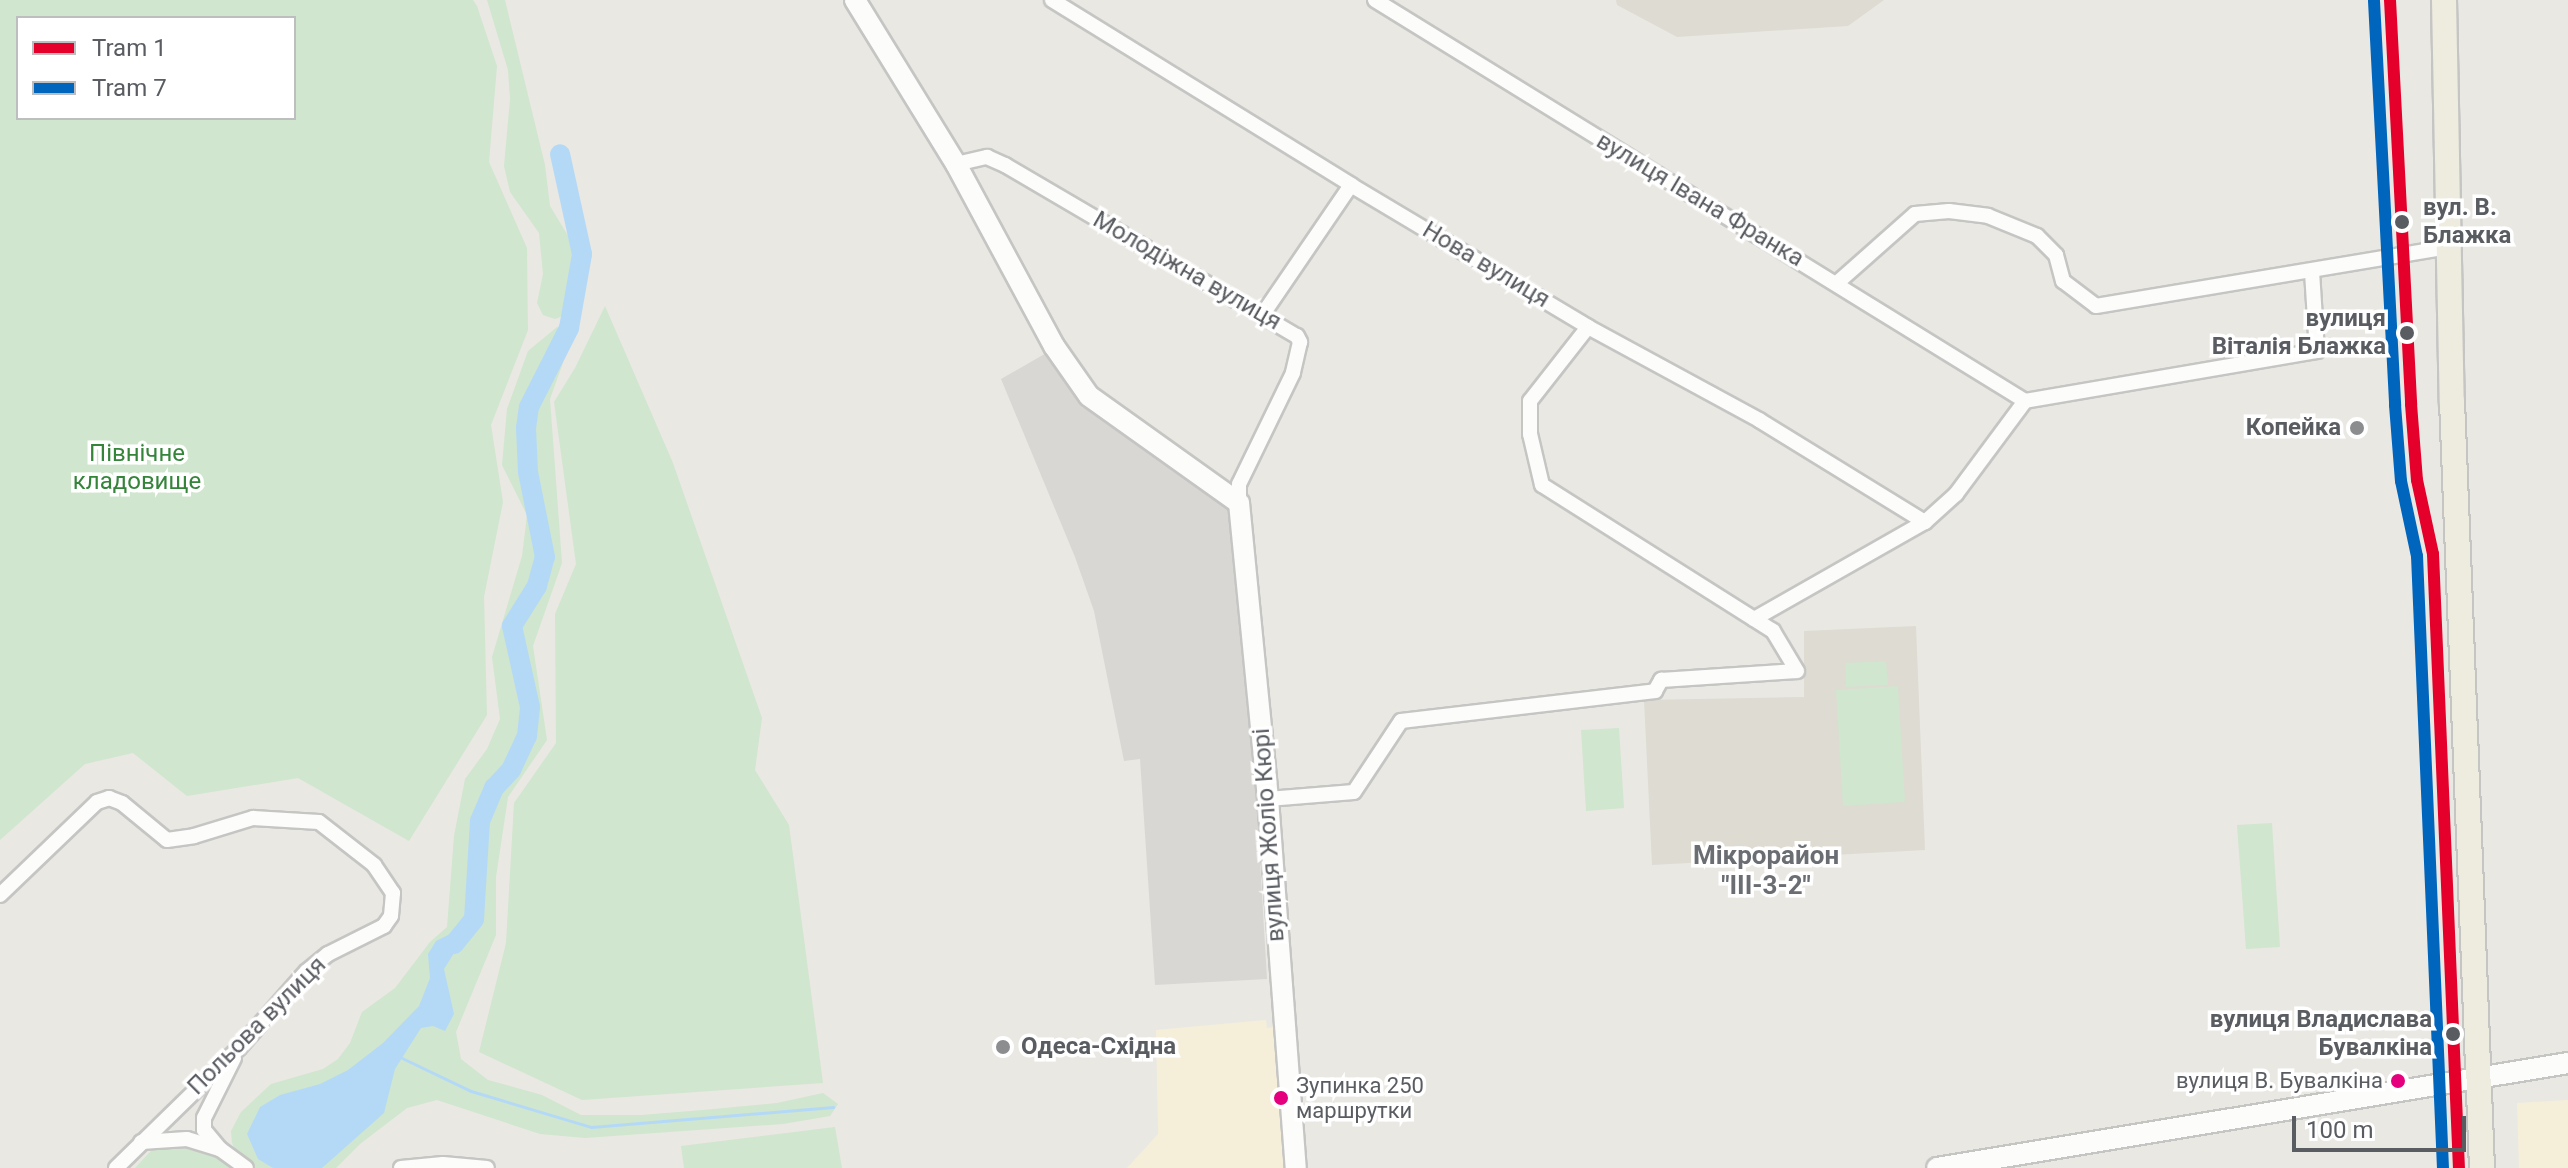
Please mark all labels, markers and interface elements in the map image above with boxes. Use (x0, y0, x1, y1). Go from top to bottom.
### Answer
legend (16, 16, 296, 120)
text: Tram 1 (92, 34, 167, 62)
text: Tram 7 (92, 74, 167, 102)
street label: вулиця Івана Франка (1591, 127, 1809, 273)
place label: вул. В. Блажка (2423, 194, 2511, 250)
street label: Молодіжна вулиця (1088, 205, 1286, 337)
marker: вул. В. Блажка (2388, 208, 2416, 236)
street label: Нова вулиця (1417, 216, 1555, 314)
place label: вулиця Віталія Блажка (2212, 305, 2386, 361)
marker: вулиця Віталія Блажка (2393, 319, 2421, 347)
place label: Копейка (2246, 414, 2341, 442)
marker: Копейка (2348, 419, 2366, 437)
park label: Північне кладовище (73, 440, 201, 496)
street label: вулиця Жоліо Кюрі (1247, 727, 1291, 943)
district label: Мікрорайон "ІІІ-3-2" (1693, 840, 1839, 902)
street label: Польова вулиця (182, 951, 332, 1101)
place label: вулиця Владислава Бувалкіна (2210, 1006, 2432, 1062)
marker: вулиця Владислава Бувалкіна (2439, 1020, 2467, 1048)
place label: Одеса-Східна (1021, 1033, 1176, 1061)
marker: Одеса-Східна (992, 1036, 1014, 1058)
place label: вулиця В. Бувалкіна (2176, 1068, 2383, 1094)
place label: Зупинка 250 маршрутки (1296, 1072, 1424, 1124)
marker: вулиця В. Бувалкіна (2390, 1073, 2406, 1089)
marker: Зупинка 250 маршрутки (1273, 1090, 1289, 1106)
scale bar (2296, 1100, 2470, 1150)
text: 100 m (2306, 1116, 2373, 1144)

